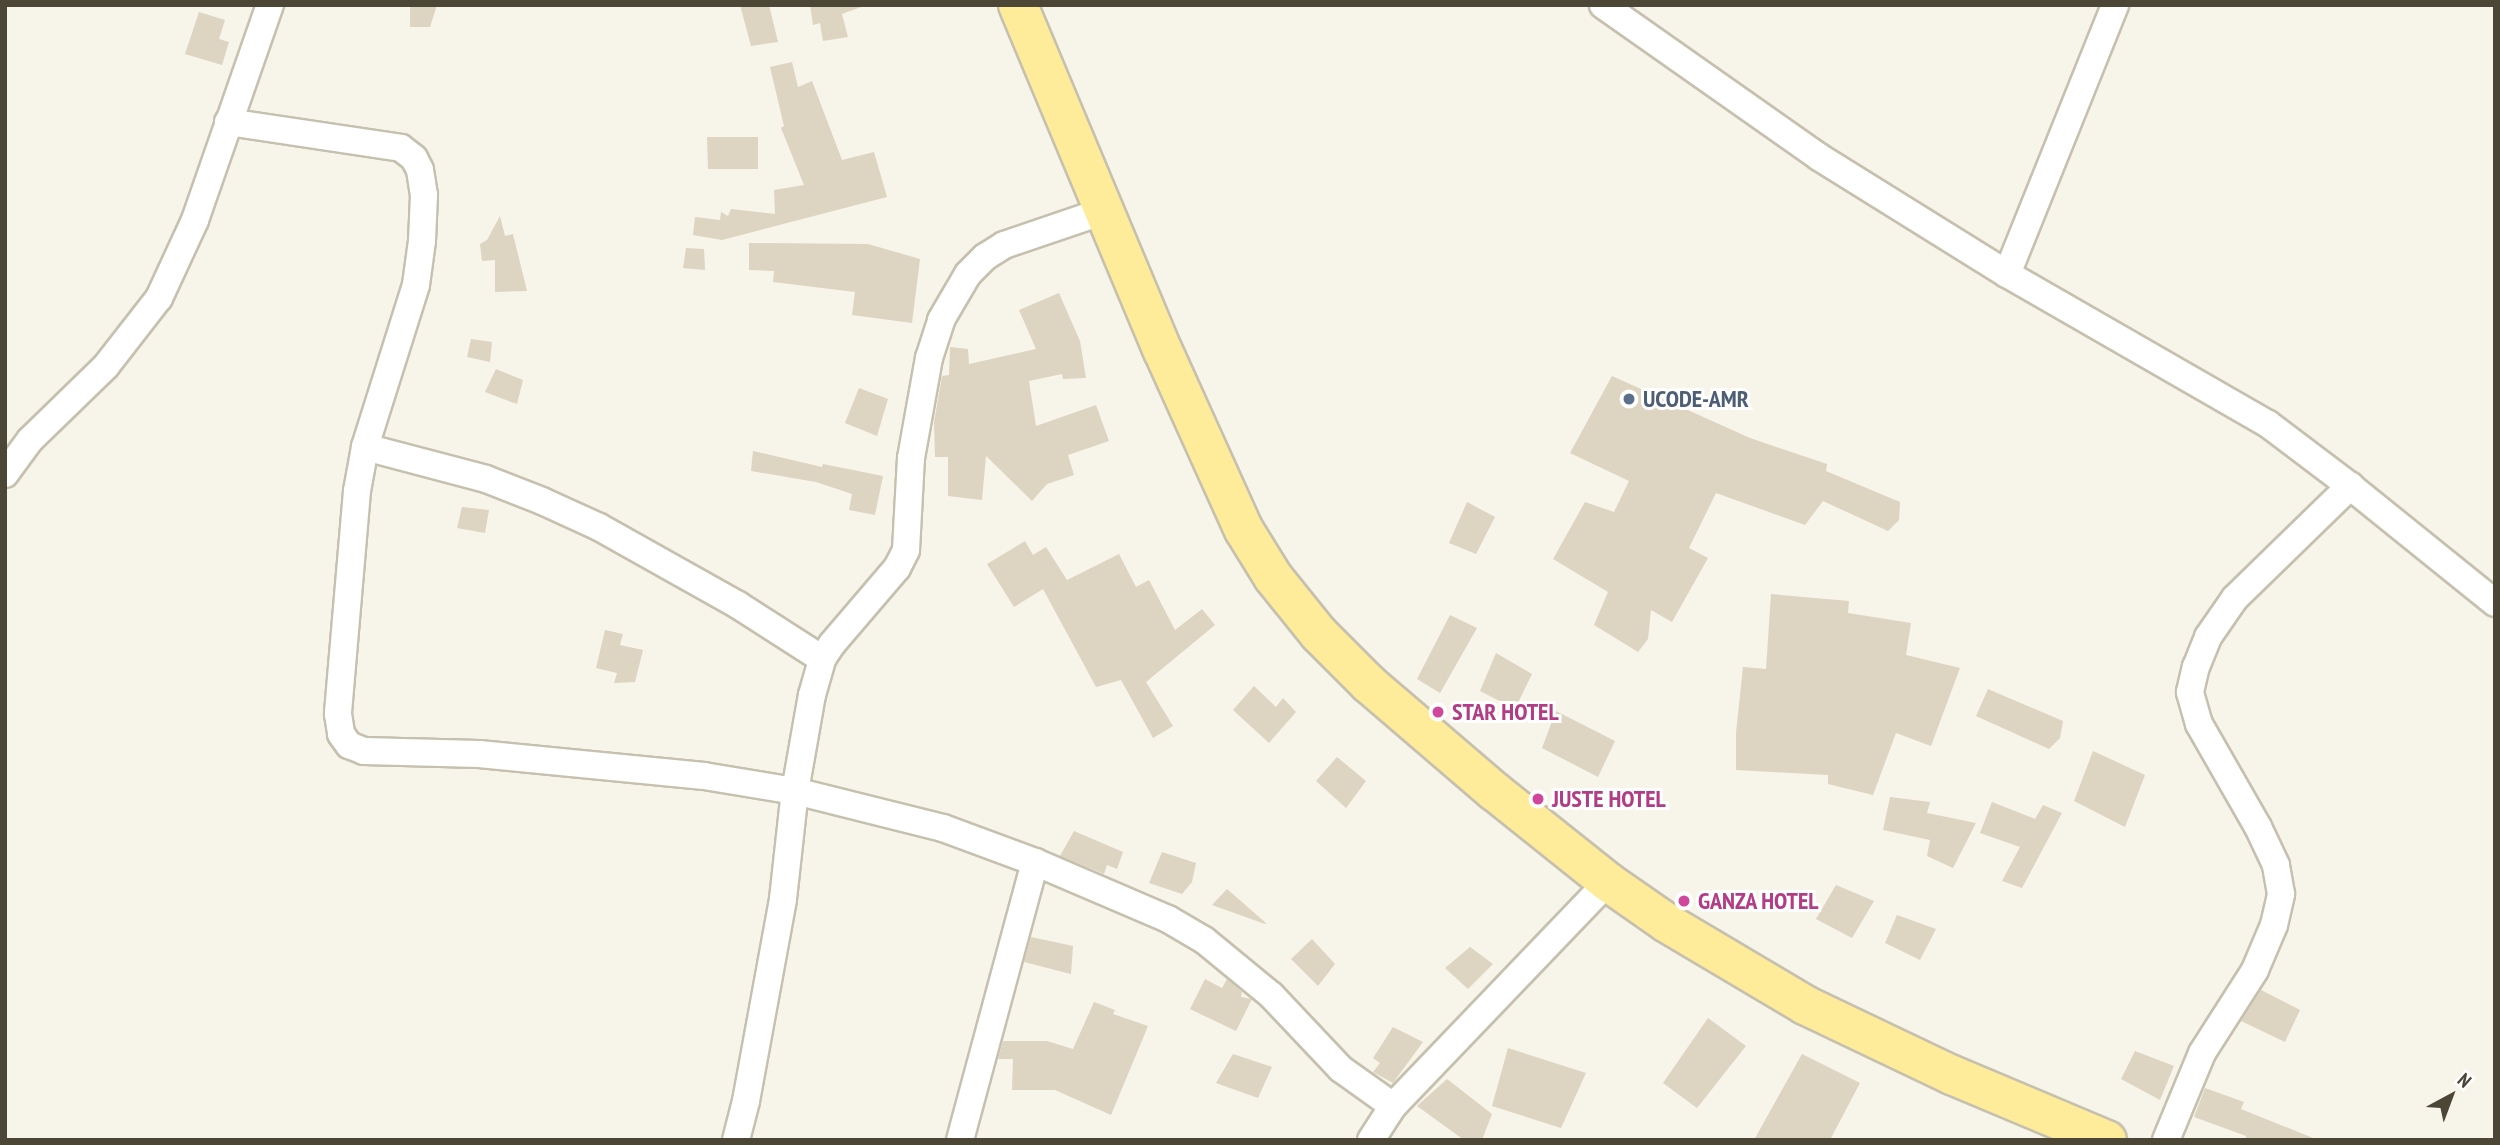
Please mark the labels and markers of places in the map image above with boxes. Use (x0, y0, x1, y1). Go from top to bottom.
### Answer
place label: UCODE-AMR (1643, 385, 1749, 413)
marker: UCODE-AMR (1621, 391, 1637, 407)
place label: STAR HOTEL (1452, 698, 1559, 726)
marker: STAR HOTEL (1430, 704, 1446, 720)
place label: JUSTE HOTEL (1552, 785, 1666, 813)
marker: JUSTE HOTEL (1530, 791, 1546, 807)
place label: GANZA HOTEL (1698, 887, 1819, 915)
marker: GANZA HOTEL (1676, 893, 1692, 909)

